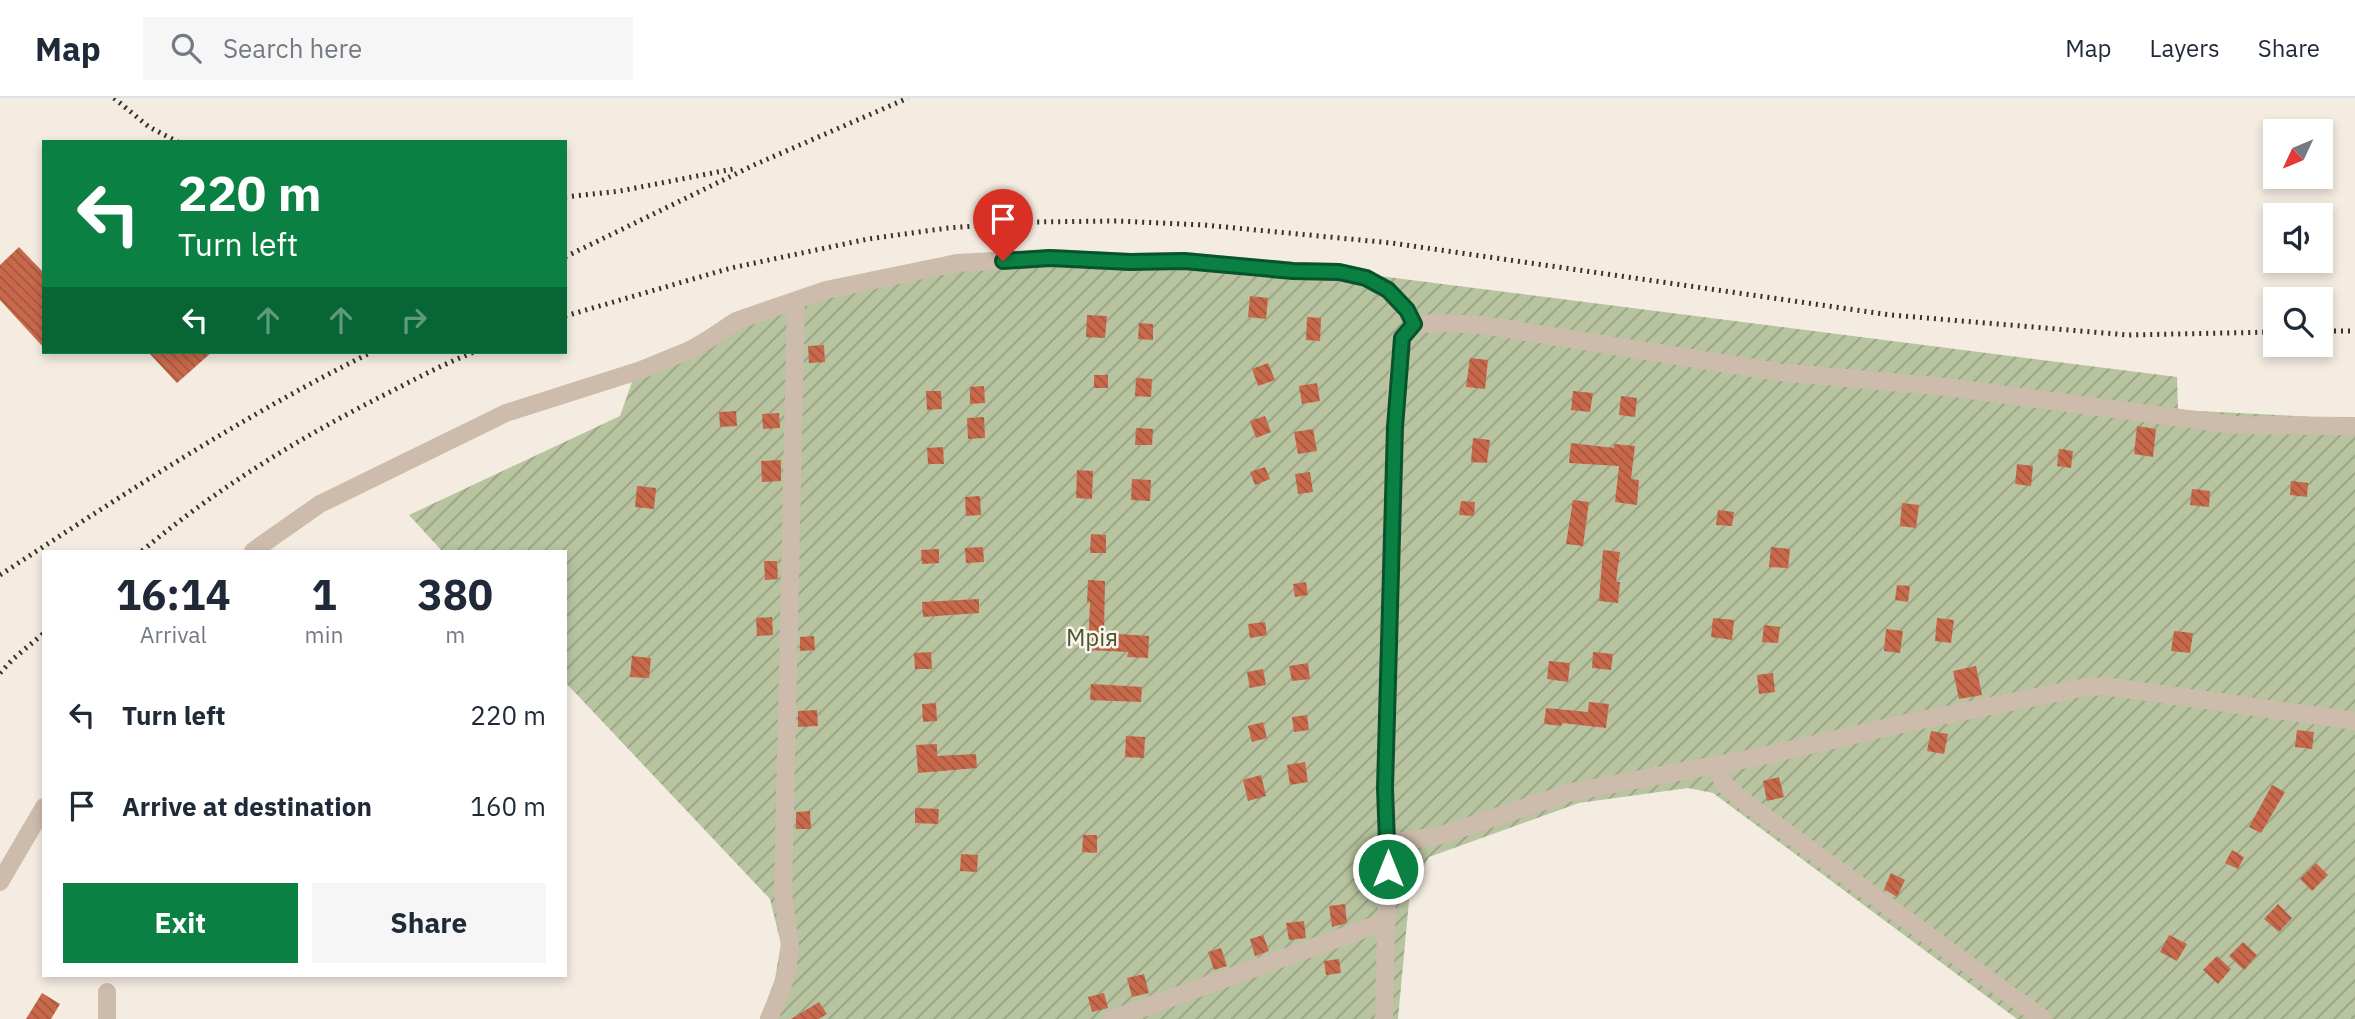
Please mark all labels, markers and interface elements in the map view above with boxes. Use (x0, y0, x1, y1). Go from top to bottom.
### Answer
search box (143, 17, 633, 80)
text: Map (35, 27, 101, 70)
icon: search (167, 29, 205, 67)
text: Search here (223, 31, 362, 65)
text: Map (2065, 32, 2112, 64)
text: Layers (2150, 32, 2220, 64)
text: Share (2258, 32, 2320, 64)
north arrow (2263, 119, 2333, 189)
map controls (2263, 119, 2333, 357)
text: 220 m (178, 161, 322, 224)
icon: left (63, 168, 154, 259)
pin (973, 189, 1033, 261)
icon: arrive (984, 200, 1022, 238)
button: sound (2263, 203, 2333, 273)
text: Turn left (178, 223, 298, 265)
button: search (2263, 287, 2333, 357)
icon: left (176, 301, 214, 339)
icon: ahead (249, 301, 287, 339)
icon: ahead (322, 301, 360, 339)
icon: right (395, 301, 433, 339)
text: 16:14 (116, 567, 231, 622)
text: 1 (311, 567, 337, 622)
text: 380 (417, 567, 493, 622)
text: Arrival (140, 619, 207, 649)
text: min (305, 619, 343, 649)
text: m (445, 619, 465, 649)
park label: Мрія (1066, 621, 1118, 653)
icon: left (63, 696, 101, 734)
text: Turn left (122, 698, 225, 732)
text: 220 m (470, 698, 546, 732)
icon: arrive (63, 787, 101, 825)
text: Arrive at destination (122, 789, 372, 823)
text: 160 m (470, 789, 546, 823)
position arrow (1351, 832, 1425, 906)
button: Exit (63, 883, 298, 963)
button: Share (312, 883, 546, 963)

